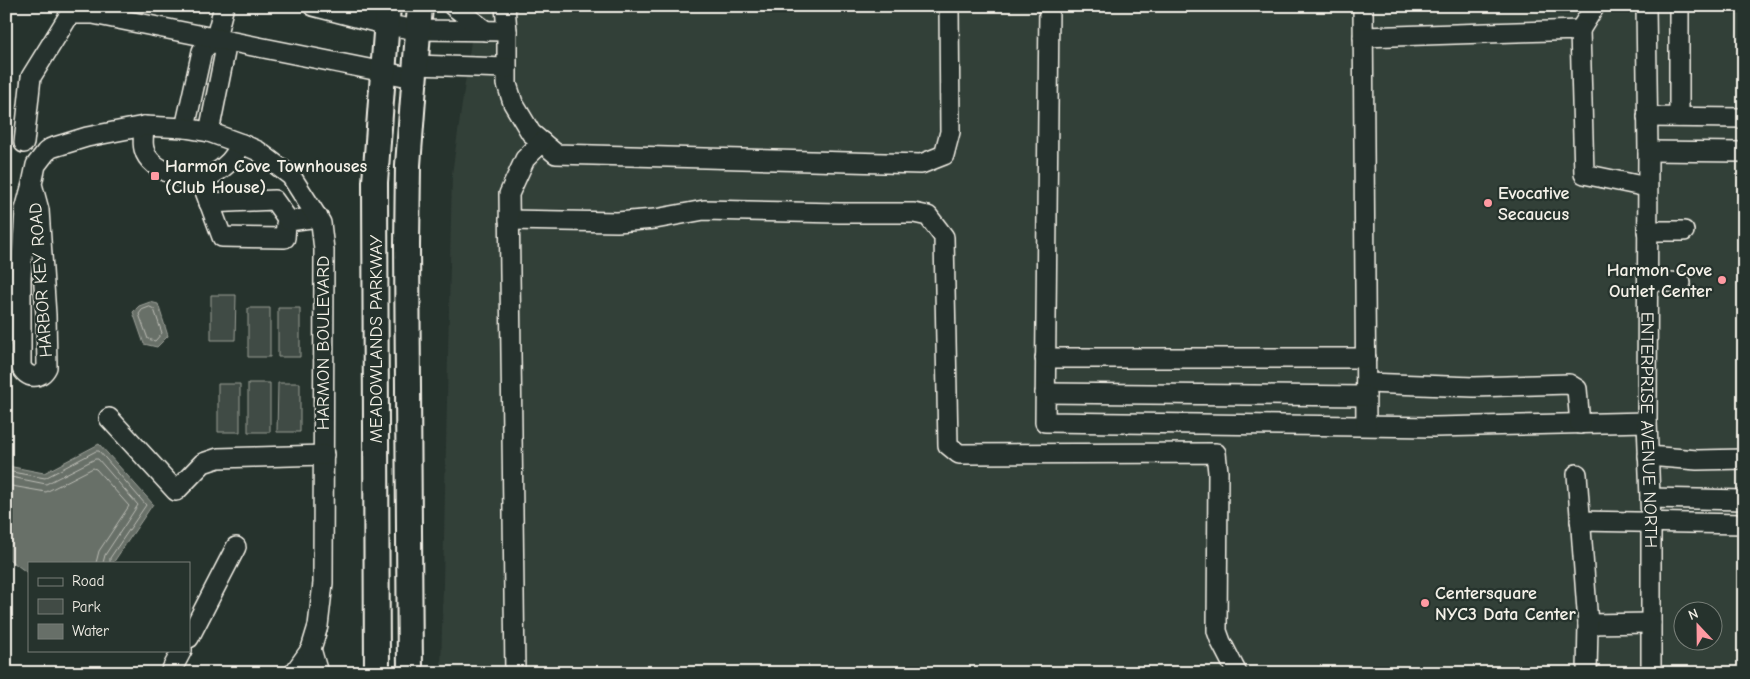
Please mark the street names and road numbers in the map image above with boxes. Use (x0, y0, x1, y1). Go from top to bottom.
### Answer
street label: HARBOR KEY ROAD (25, 202, 57, 358)
street label: MEADOWLANDS PARKWAY (366, 234, 387, 443)
street label: HARMON BOULEVARD (313, 256, 334, 430)
street label: ENTERPRISE AVENUE NORTH (1636, 312, 1662, 548)

